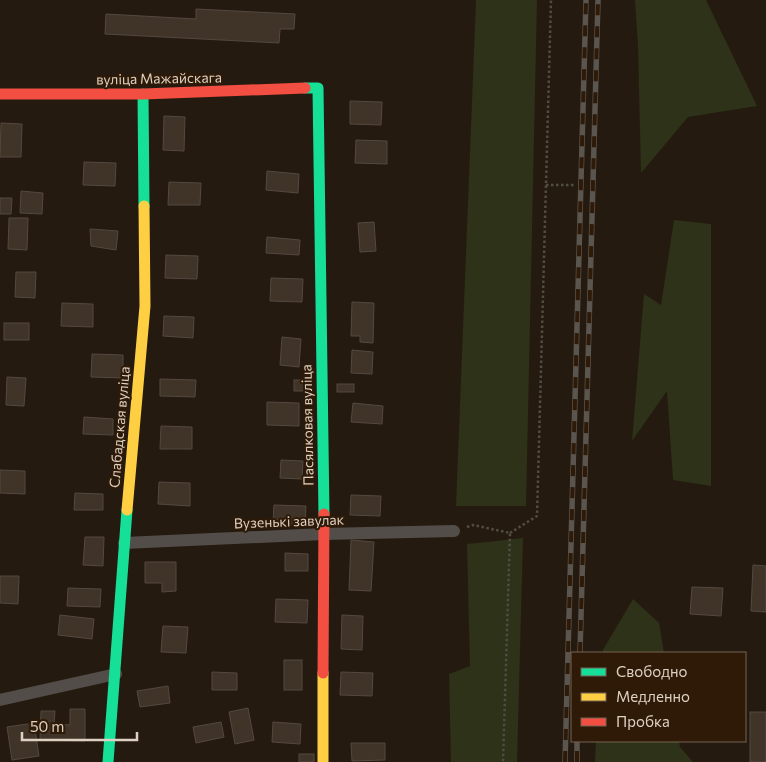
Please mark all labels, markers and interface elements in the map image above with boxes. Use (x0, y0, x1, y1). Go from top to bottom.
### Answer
street label: вуліца Мажайскага (96, 68, 222, 88)
street label: Пасялковая вуліца (297, 364, 317, 486)
street label: Слабадская вуліца (105, 366, 133, 488)
street label: Вузенькі завулак (234, 511, 345, 531)
legend (571, 652, 746, 742)
text: Свободно (616, 662, 687, 680)
text: Медленно (616, 687, 690, 705)
scale bar (22, 710, 138, 742)
text: Пробка (616, 712, 670, 730)
text: 50 m (30, 717, 64, 735)

